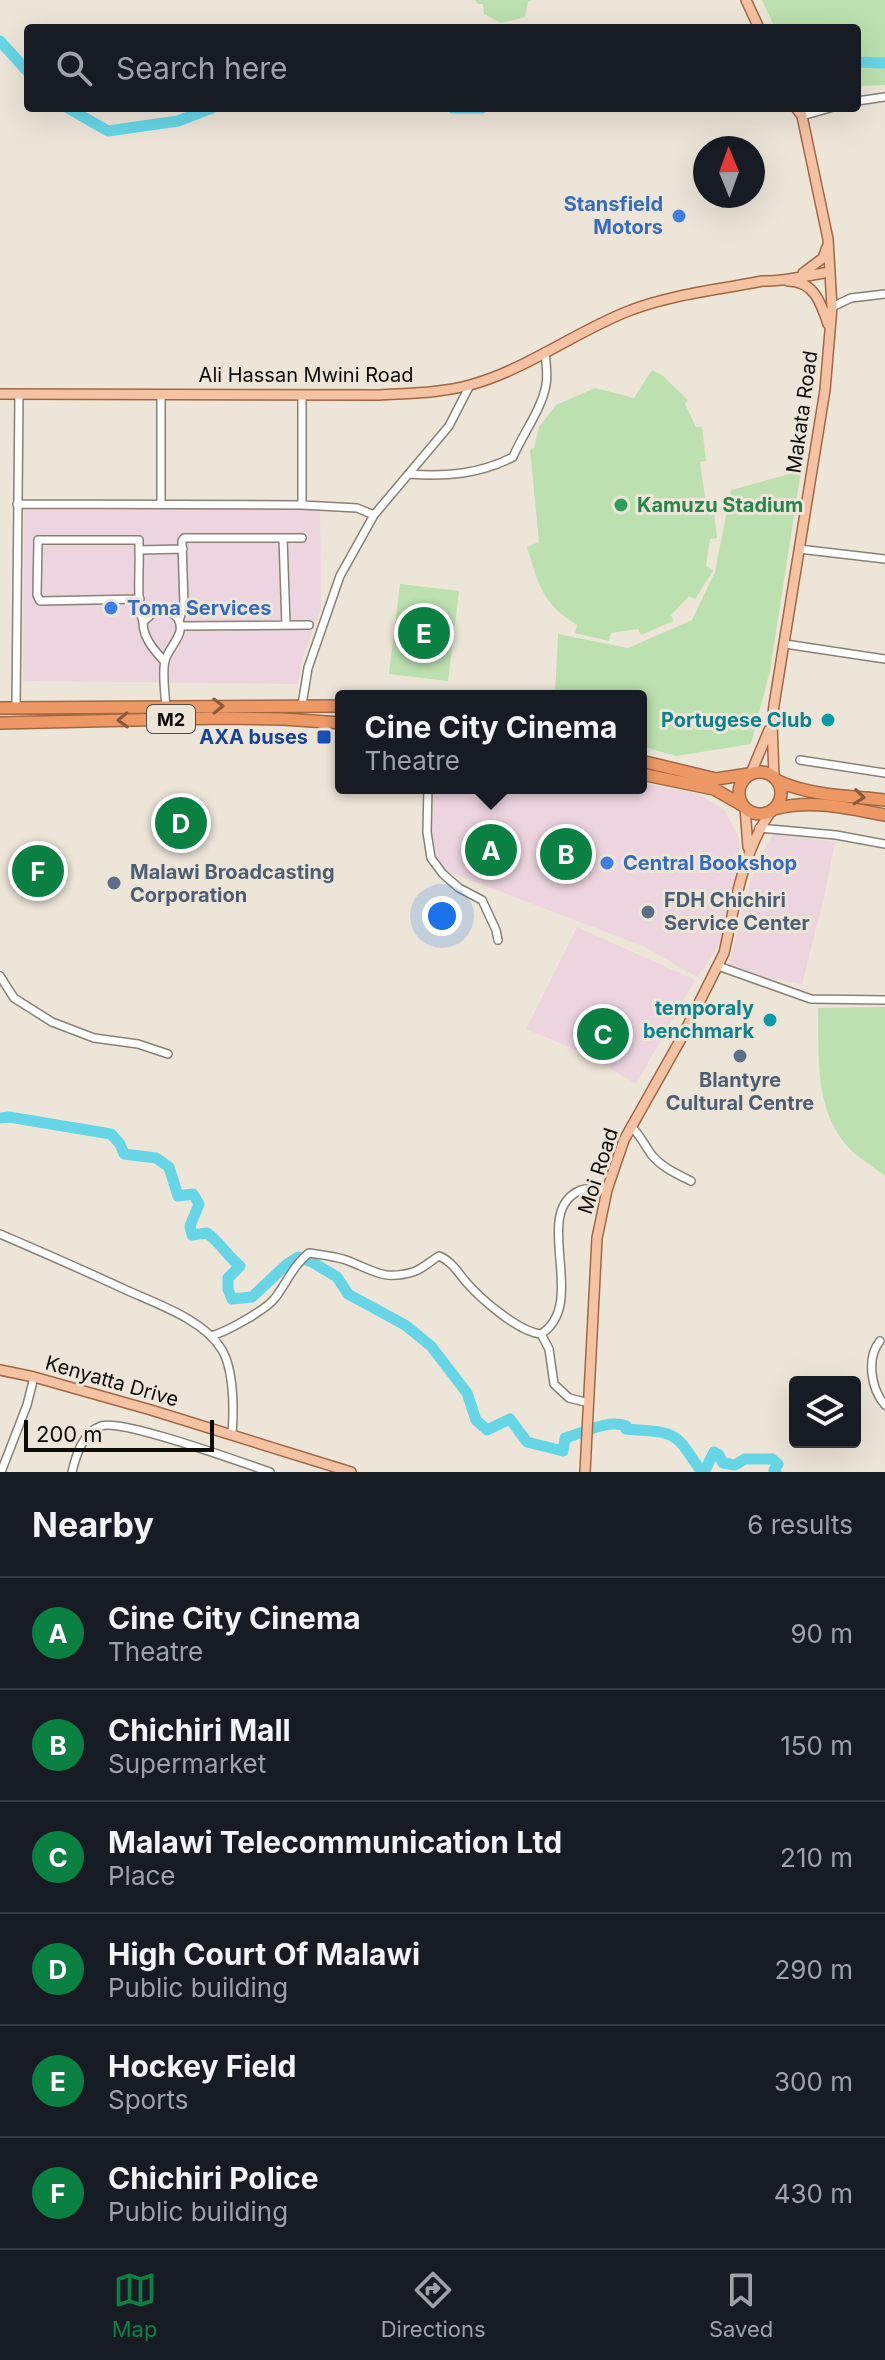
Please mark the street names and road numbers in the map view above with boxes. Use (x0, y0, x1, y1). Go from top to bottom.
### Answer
street label: Makata Road (782, 349, 822, 475)
street label: Ali Hassan Mwini Road (199, 363, 413, 387)
road number: M2 (147, 705, 195, 733)
street label: Moi Road (573, 1125, 623, 1217)
street label: Kenyatta Drive (43, 1351, 181, 1411)

